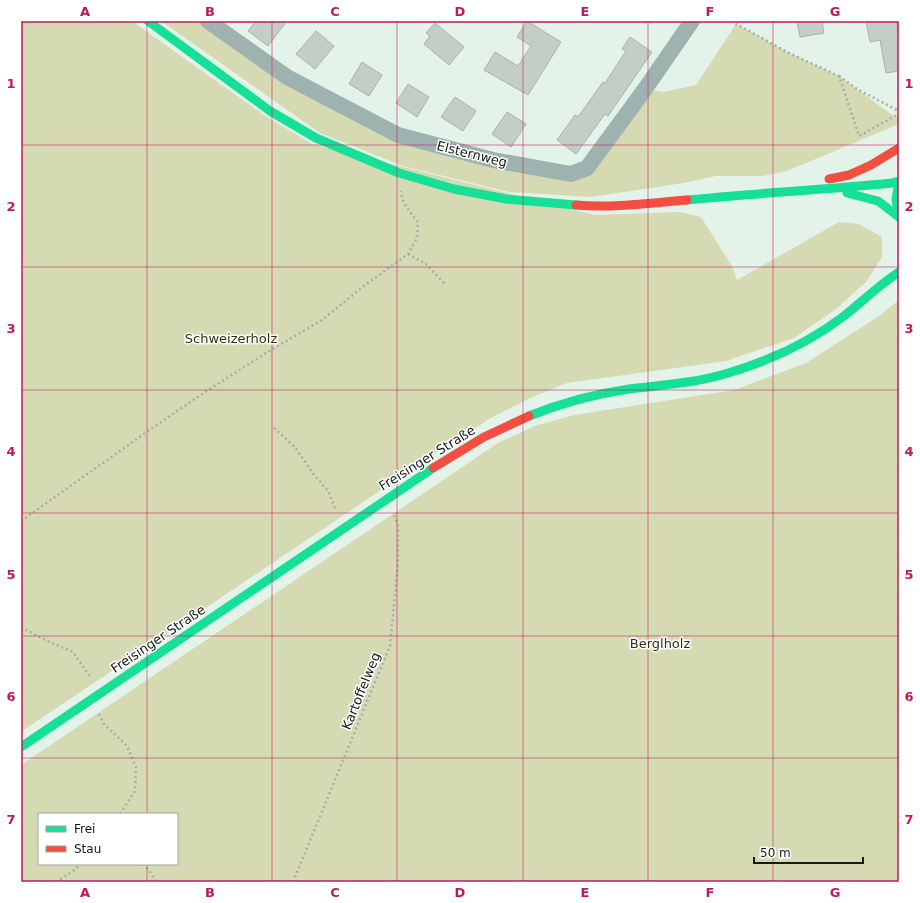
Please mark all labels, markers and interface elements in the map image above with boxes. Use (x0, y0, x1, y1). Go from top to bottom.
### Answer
text: A (80, 4, 90, 19)
text: B (205, 4, 215, 19)
text: C (330, 4, 340, 19)
text: D (455, 4, 466, 19)
text: E (581, 4, 589, 19)
text: F (706, 4, 714, 19)
text: G (830, 4, 840, 19)
text: 1 (6, 76, 16, 91)
text: 1 (904, 76, 914, 91)
street label: Elsternweg (435, 138, 509, 170)
text: 2 (6, 199, 16, 214)
text: 2 (904, 199, 914, 214)
text: 3 (6, 321, 16, 336)
text: 3 (904, 321, 914, 336)
park label: Schweizerholz (185, 331, 277, 346)
street label: Freisinger Straße (376, 422, 478, 494)
text: 4 (6, 444, 16, 459)
text: 4 (904, 444, 914, 459)
text: 5 (6, 567, 16, 582)
text: 5 (904, 567, 914, 582)
street label: Freisinger Straße (108, 602, 208, 676)
park label: Berglholz (630, 636, 690, 651)
street label: Kartoffelweg (339, 650, 383, 732)
text: 6 (6, 689, 16, 704)
text: 6 (904, 689, 914, 704)
text: 7 (6, 812, 16, 827)
text: 7 (904, 812, 914, 827)
legend (38, 813, 178, 865)
text: Frei (74, 822, 95, 836)
scale bar (754, 839, 863, 865)
text: Stau (74, 842, 101, 856)
text: 50 m (760, 846, 791, 860)
text: A (80, 885, 90, 900)
text: B (205, 885, 215, 900)
text: C (330, 885, 340, 900)
text: D (455, 885, 466, 900)
text: E (581, 885, 589, 900)
text: F (706, 885, 714, 900)
text: G (830, 885, 840, 900)

